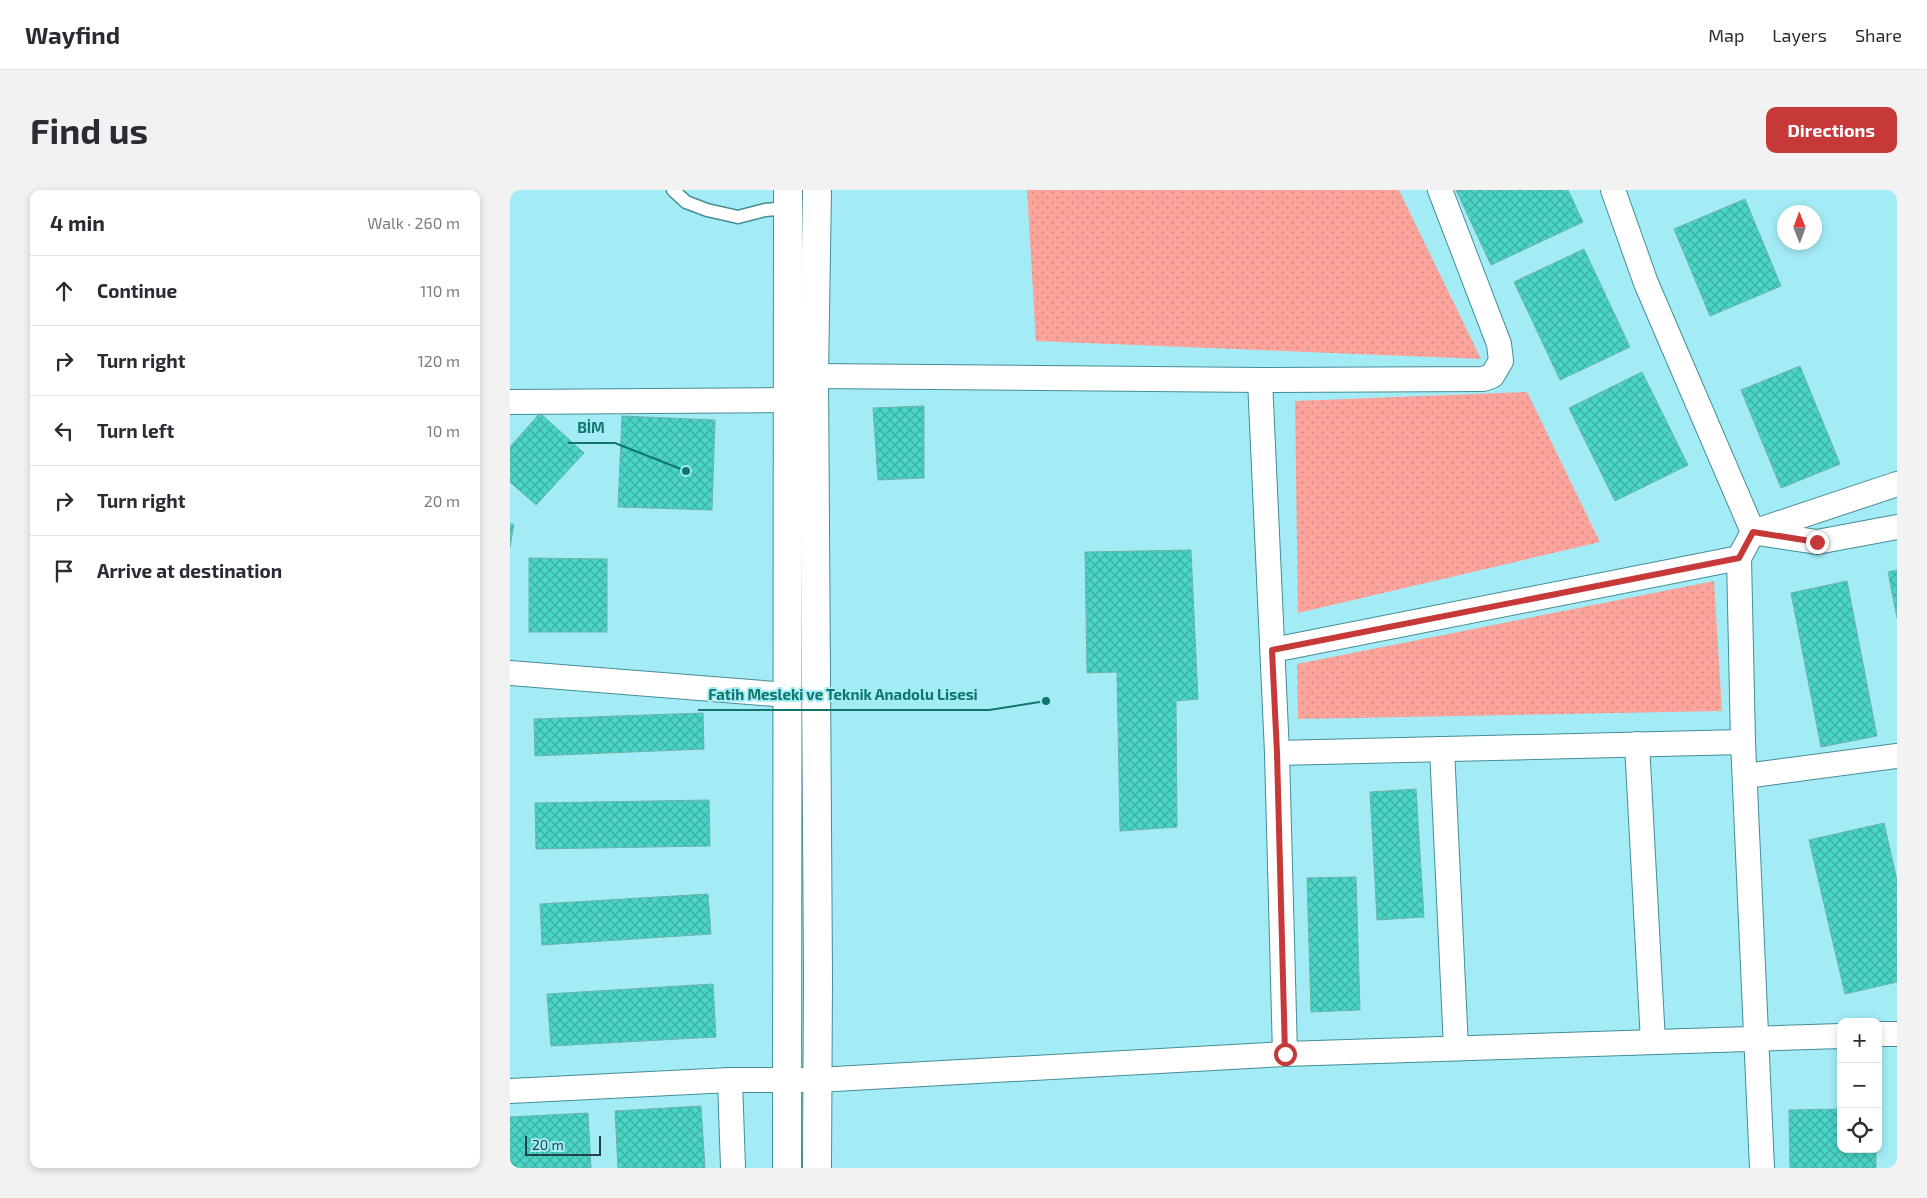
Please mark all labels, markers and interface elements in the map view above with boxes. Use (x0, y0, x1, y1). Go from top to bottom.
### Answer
text: Wayfind (25, 20, 120, 49)
text: Map (1708, 24, 1744, 46)
text: Layers (1772, 24, 1827, 46)
text: Share (1855, 24, 1902, 46)
button: Directions (1766, 107, 1897, 153)
text: Find us (30, 109, 148, 151)
north arrow (1777, 205, 1822, 250)
text: 4 min (50, 210, 105, 235)
text: Walk · 260 m (367, 213, 460, 232)
icon: ahead (50, 277, 78, 305)
text: Continue (97, 279, 177, 302)
text: 110 m (420, 281, 460, 300)
icon: right (50, 347, 78, 375)
text: Turn right (97, 349, 185, 372)
text: 120 m (417, 351, 460, 370)
callout: BİM (568, 413, 615, 443)
icon: left (50, 417, 78, 445)
text: BİM (577, 418, 605, 436)
text: Turn left (97, 419, 174, 442)
text: 10 m (426, 421, 460, 440)
icon: right (50, 487, 78, 515)
text: Turn right (97, 489, 185, 512)
text: 20 m (424, 491, 460, 510)
route end (1806, 531, 1829, 554)
icon: arrive (50, 557, 78, 585)
text: Arrive at destination (97, 559, 282, 582)
callout: Fatih Mesleki ve Teknik Anadolu Lisesi (698, 680, 989, 710)
text: Fatih Mesleki ve Teknik Anadolu Lisesi (708, 685, 978, 703)
map controls (1837, 1018, 1882, 1153)
button: + (1837, 1018, 1882, 1063)
route start (1274, 1043, 1297, 1066)
button: − (1837, 1063, 1882, 1108)
button: locate (1837, 1108, 1882, 1153)
scale bar (525, 1133, 601, 1156)
text: 20 m (532, 1136, 564, 1153)

